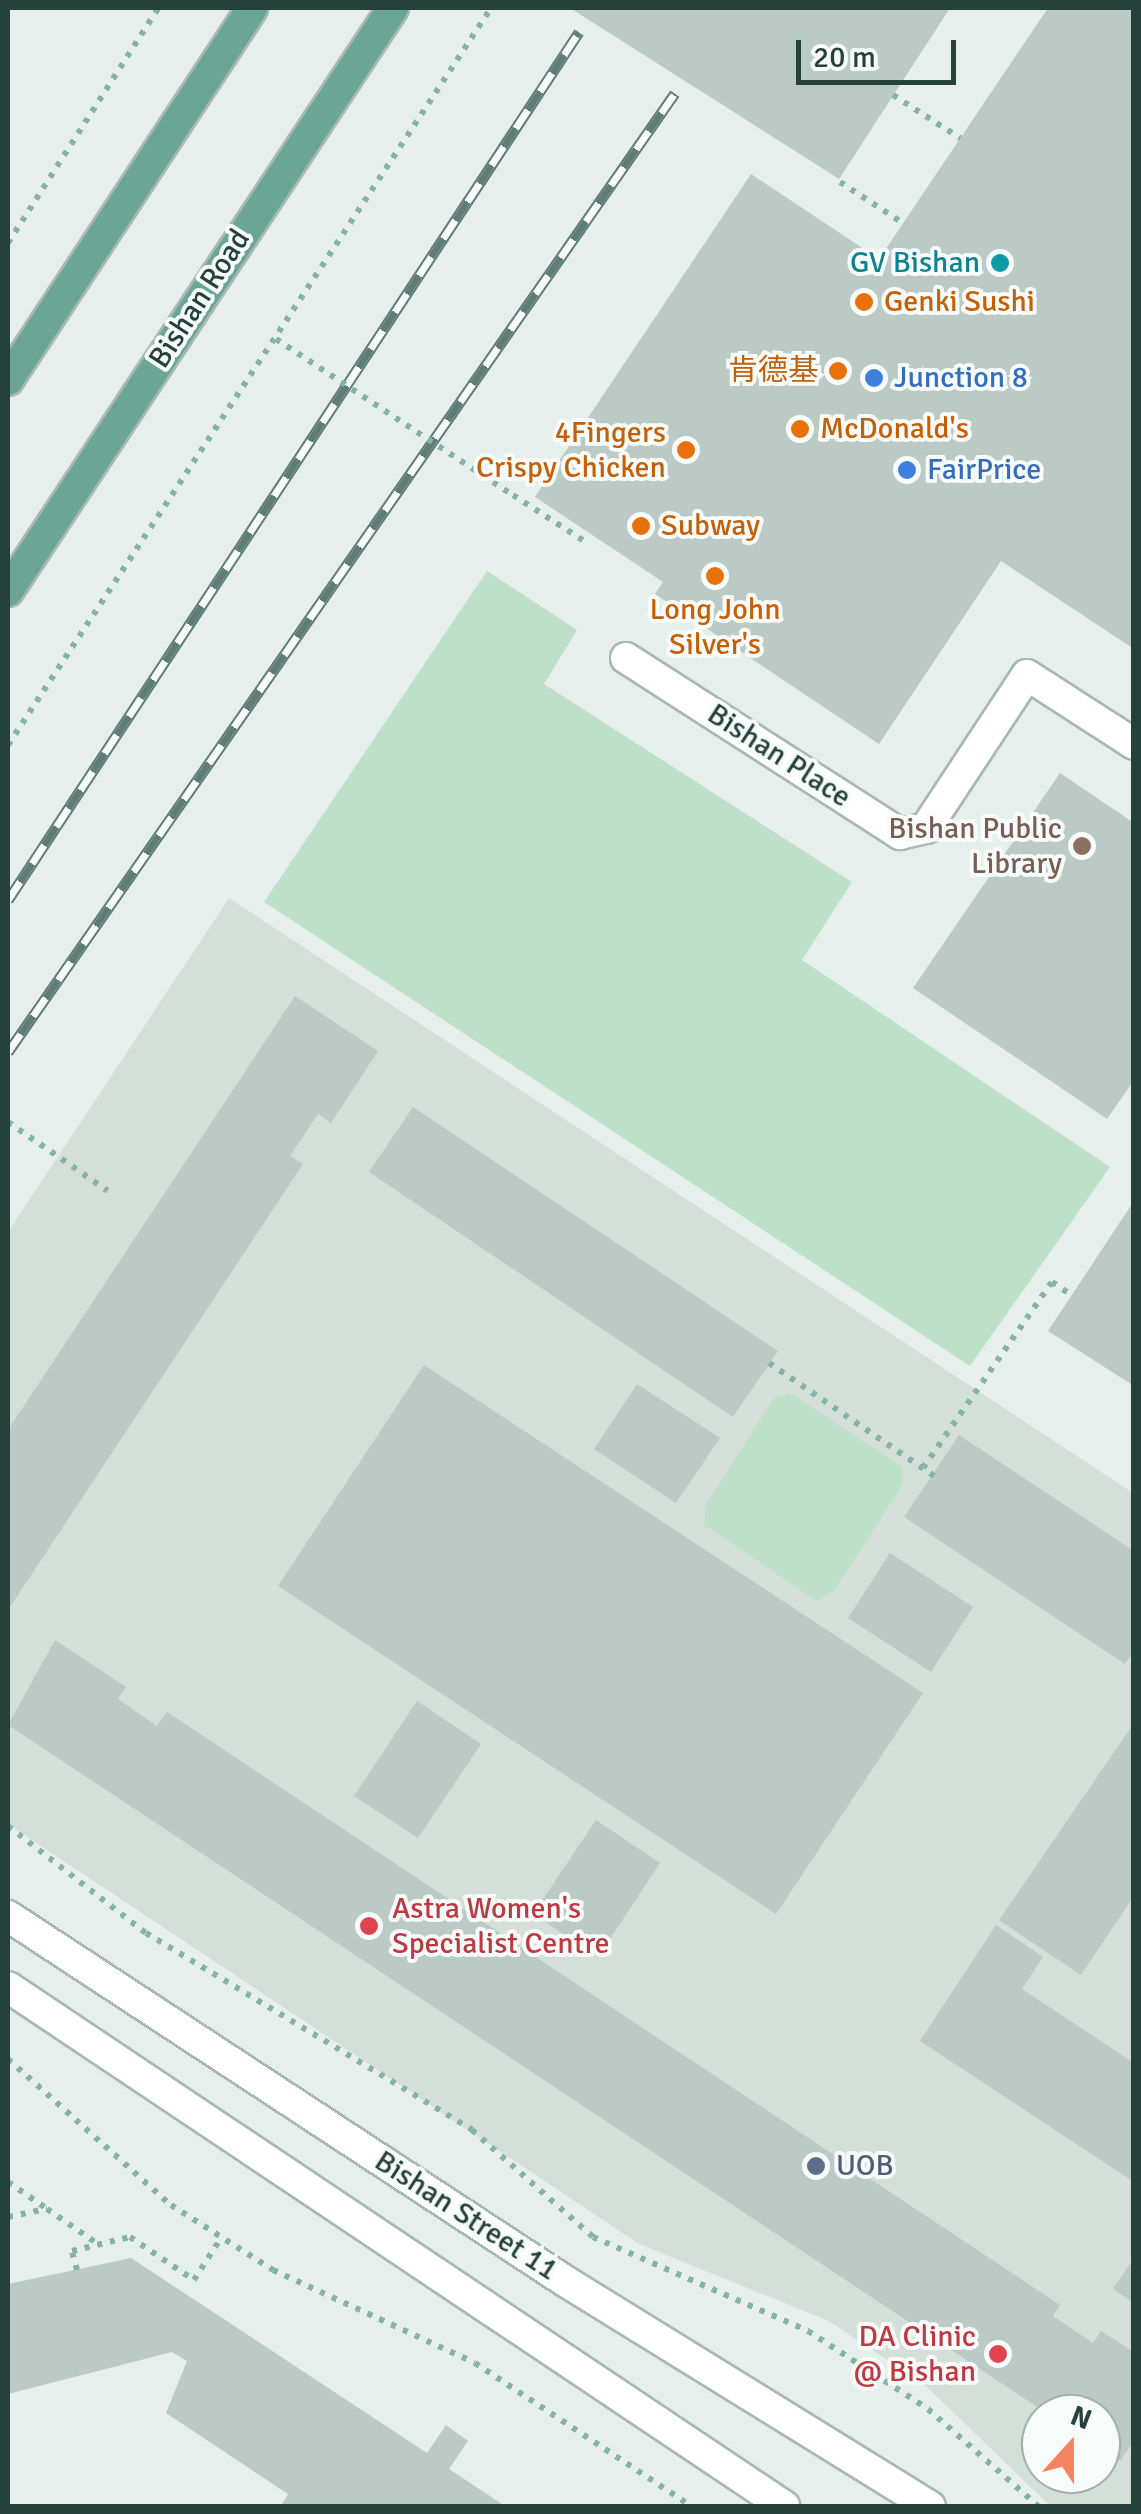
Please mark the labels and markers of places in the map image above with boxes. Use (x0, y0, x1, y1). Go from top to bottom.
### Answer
place label: GV Bishan (850, 245, 980, 281)
marker: GV Bishan (989, 252, 1011, 274)
place label: Genki Sushi (884, 284, 1035, 320)
marker: Genki Sushi (853, 291, 875, 313)
place label: 肯德基 (728, 353, 818, 389)
marker: 肯德基 (827, 360, 849, 382)
place label: Junction 8 (894, 360, 1028, 396)
marker: Junction 8 (863, 367, 885, 389)
place label: McDonald's (820, 411, 969, 447)
place label: 4Fingers Crispy Chicken (476, 415, 666, 486)
marker: McDonald's (789, 418, 811, 440)
marker: 4Fingers Crispy Chicken (675, 439, 697, 461)
place label: FairPrice (927, 452, 1041, 488)
marker: FairPrice (896, 459, 918, 481)
place label: Subway (661, 508, 760, 544)
marker: Subway (630, 515, 652, 537)
marker: Long John Silver's (704, 565, 726, 587)
place label: Long John Silver's (649, 592, 781, 662)
place label: Bishan Public Library (888, 811, 1062, 882)
marker: Bishan Public Library (1071, 835, 1093, 857)
place label: Astra Women's Specialist Centre (392, 1891, 610, 1962)
marker: Astra Women's Specialist Centre (356, 1913, 382, 1939)
place label: UOB (836, 2148, 894, 2184)
marker: UOB (805, 2155, 827, 2177)
place label: DA Clinic @ Bishan (854, 2319, 976, 2390)
marker: DA Clinic @ Bishan (985, 2341, 1011, 2367)

